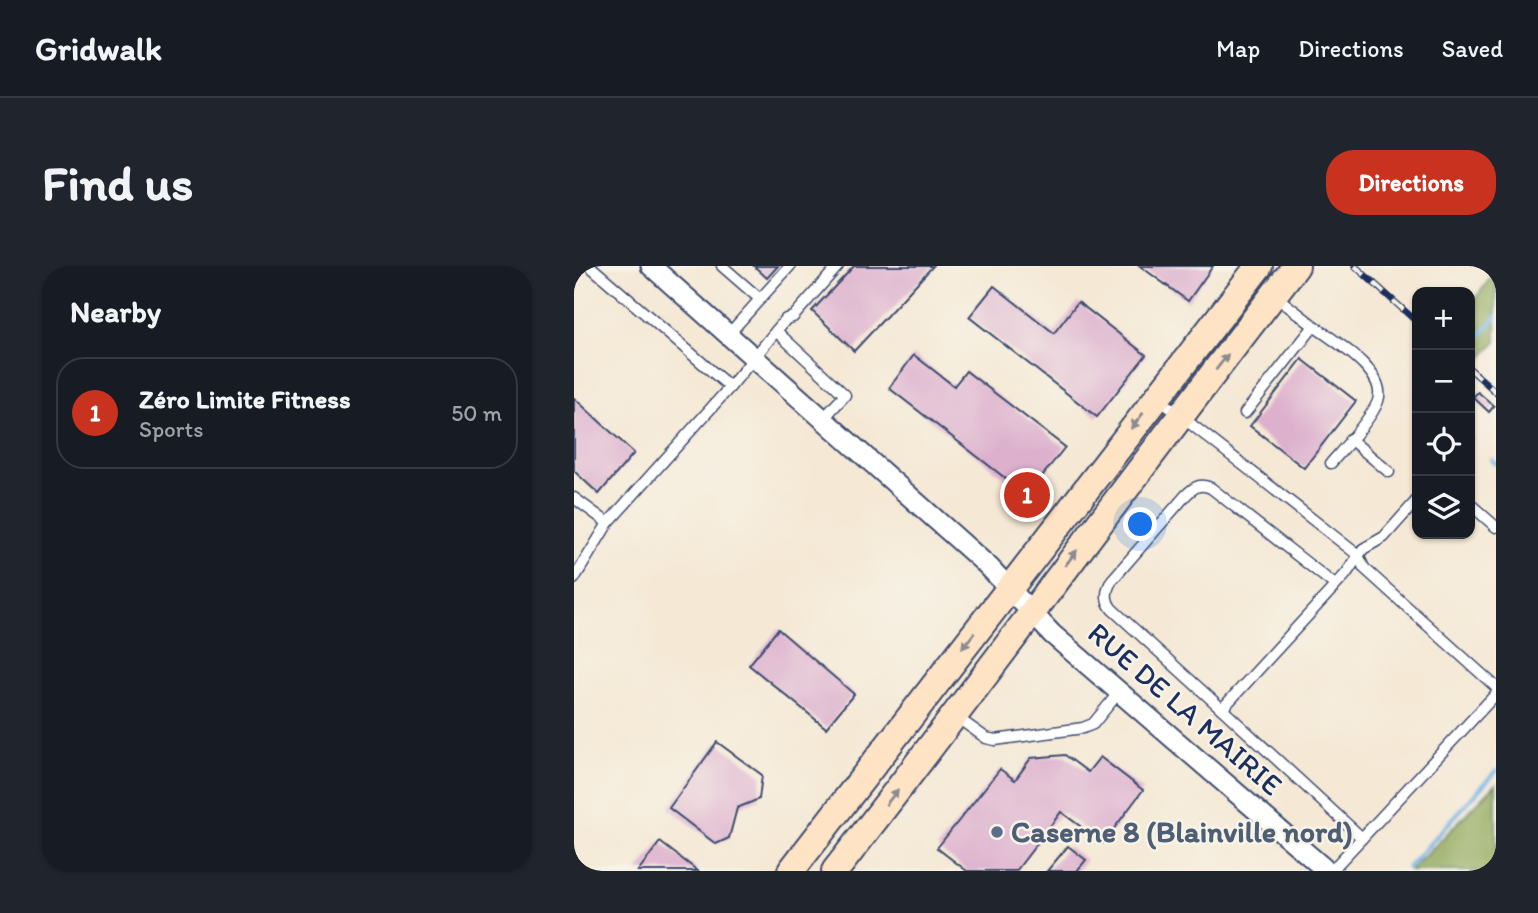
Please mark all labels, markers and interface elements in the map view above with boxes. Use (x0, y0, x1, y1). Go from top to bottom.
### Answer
text: Gridwalk (35, 29, 162, 68)
text: Map (1216, 34, 1260, 63)
text: Directions (1298, 34, 1404, 63)
text: Saved (1442, 34, 1503, 63)
button: Directions (1326, 150, 1496, 215)
text: Find us (42, 153, 193, 212)
map controls (1412, 287, 1475, 539)
button: + (1412, 287, 1475, 350)
text: Nearby (70, 293, 161, 330)
button: − (1412, 350, 1475, 413)
one-way arrow (1214, 353, 1229, 371)
text: Zéro Limite Fitness (139, 383, 350, 415)
text: 1 (90, 399, 100, 427)
text: 50 m (451, 399, 502, 427)
one-way arrow (1129, 412, 1144, 430)
button: locate (1412, 413, 1475, 476)
text: Sports (139, 415, 203, 443)
pin: 1 (1004, 469, 1050, 521)
button: layers (1412, 476, 1475, 539)
your location (1123, 507, 1157, 541)
one-way arrow (1064, 549, 1078, 567)
street label: RUE DE LA MAIRIE (1081, 614, 1290, 803)
one-way arrow (961, 632, 975, 650)
one-way arrow (884, 789, 899, 807)
place label: Caserne 8 (Blainville nord) (1011, 813, 1353, 850)
marker: Caserne 8 (Blainville nord) (989, 824, 1005, 840)

